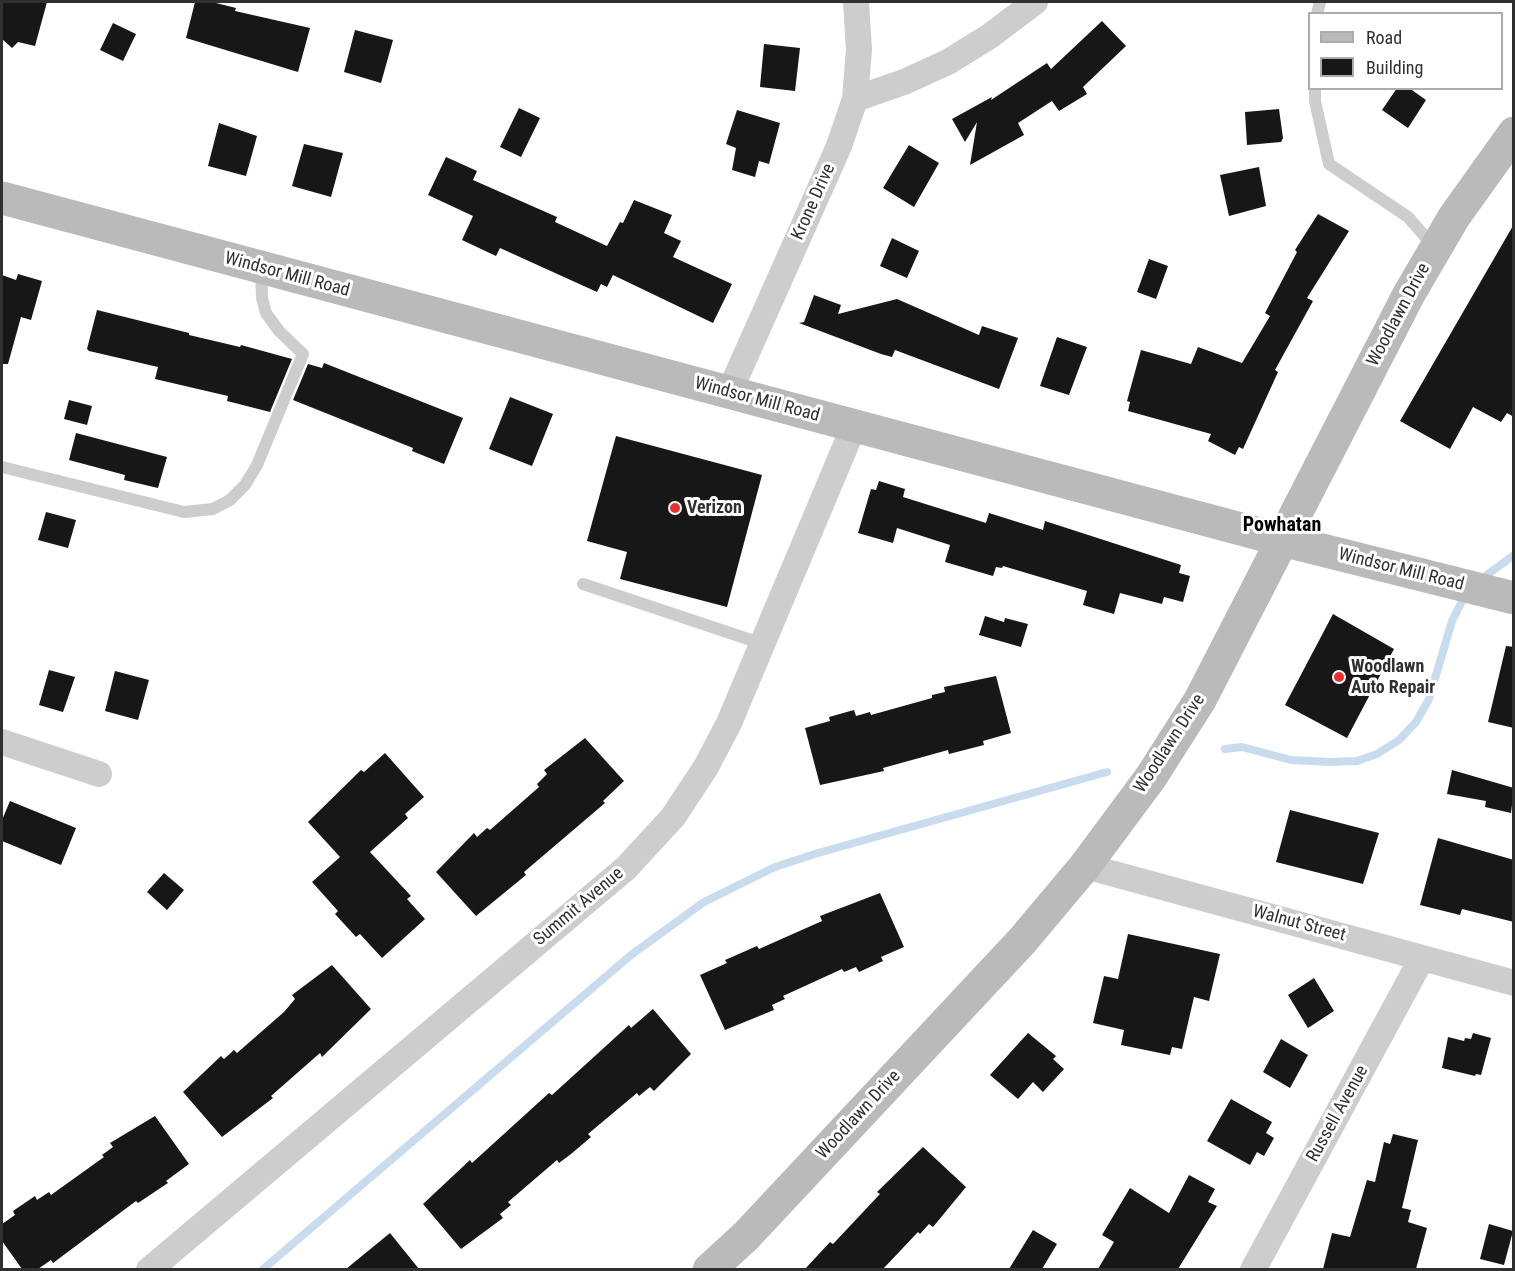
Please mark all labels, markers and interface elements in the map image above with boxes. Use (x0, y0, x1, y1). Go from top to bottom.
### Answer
legend (1308, 12, 1503, 90)
text: Road (1366, 27, 1402, 48)
text: Building (1366, 57, 1423, 78)
street label: Krone Drive (788, 160, 840, 244)
street label: Windsor Mill Road (222, 248, 352, 302)
street label: Woodlawn Drive (1363, 260, 1435, 370)
street label: Windsor Mill Road (692, 373, 822, 427)
place label: Verizon (687, 497, 742, 519)
marker: Verizon (668, 501, 682, 515)
district label: Powhatan (1243, 514, 1321, 538)
street label: Windsor Mill Road (1336, 544, 1466, 596)
place label: Woodlawn Auto Repair (1351, 656, 1435, 698)
marker: Woodlawn Auto Repair (1332, 670, 1346, 684)
street label: Woodlawn Drive (1130, 690, 1210, 798)
street label: Summit Avenue (530, 863, 628, 951)
street label: Walnut Street (1250, 901, 1348, 947)
street label: Russell Avenue (1303, 1062, 1373, 1166)
street label: Woodlawn Drive (812, 1066, 906, 1164)

